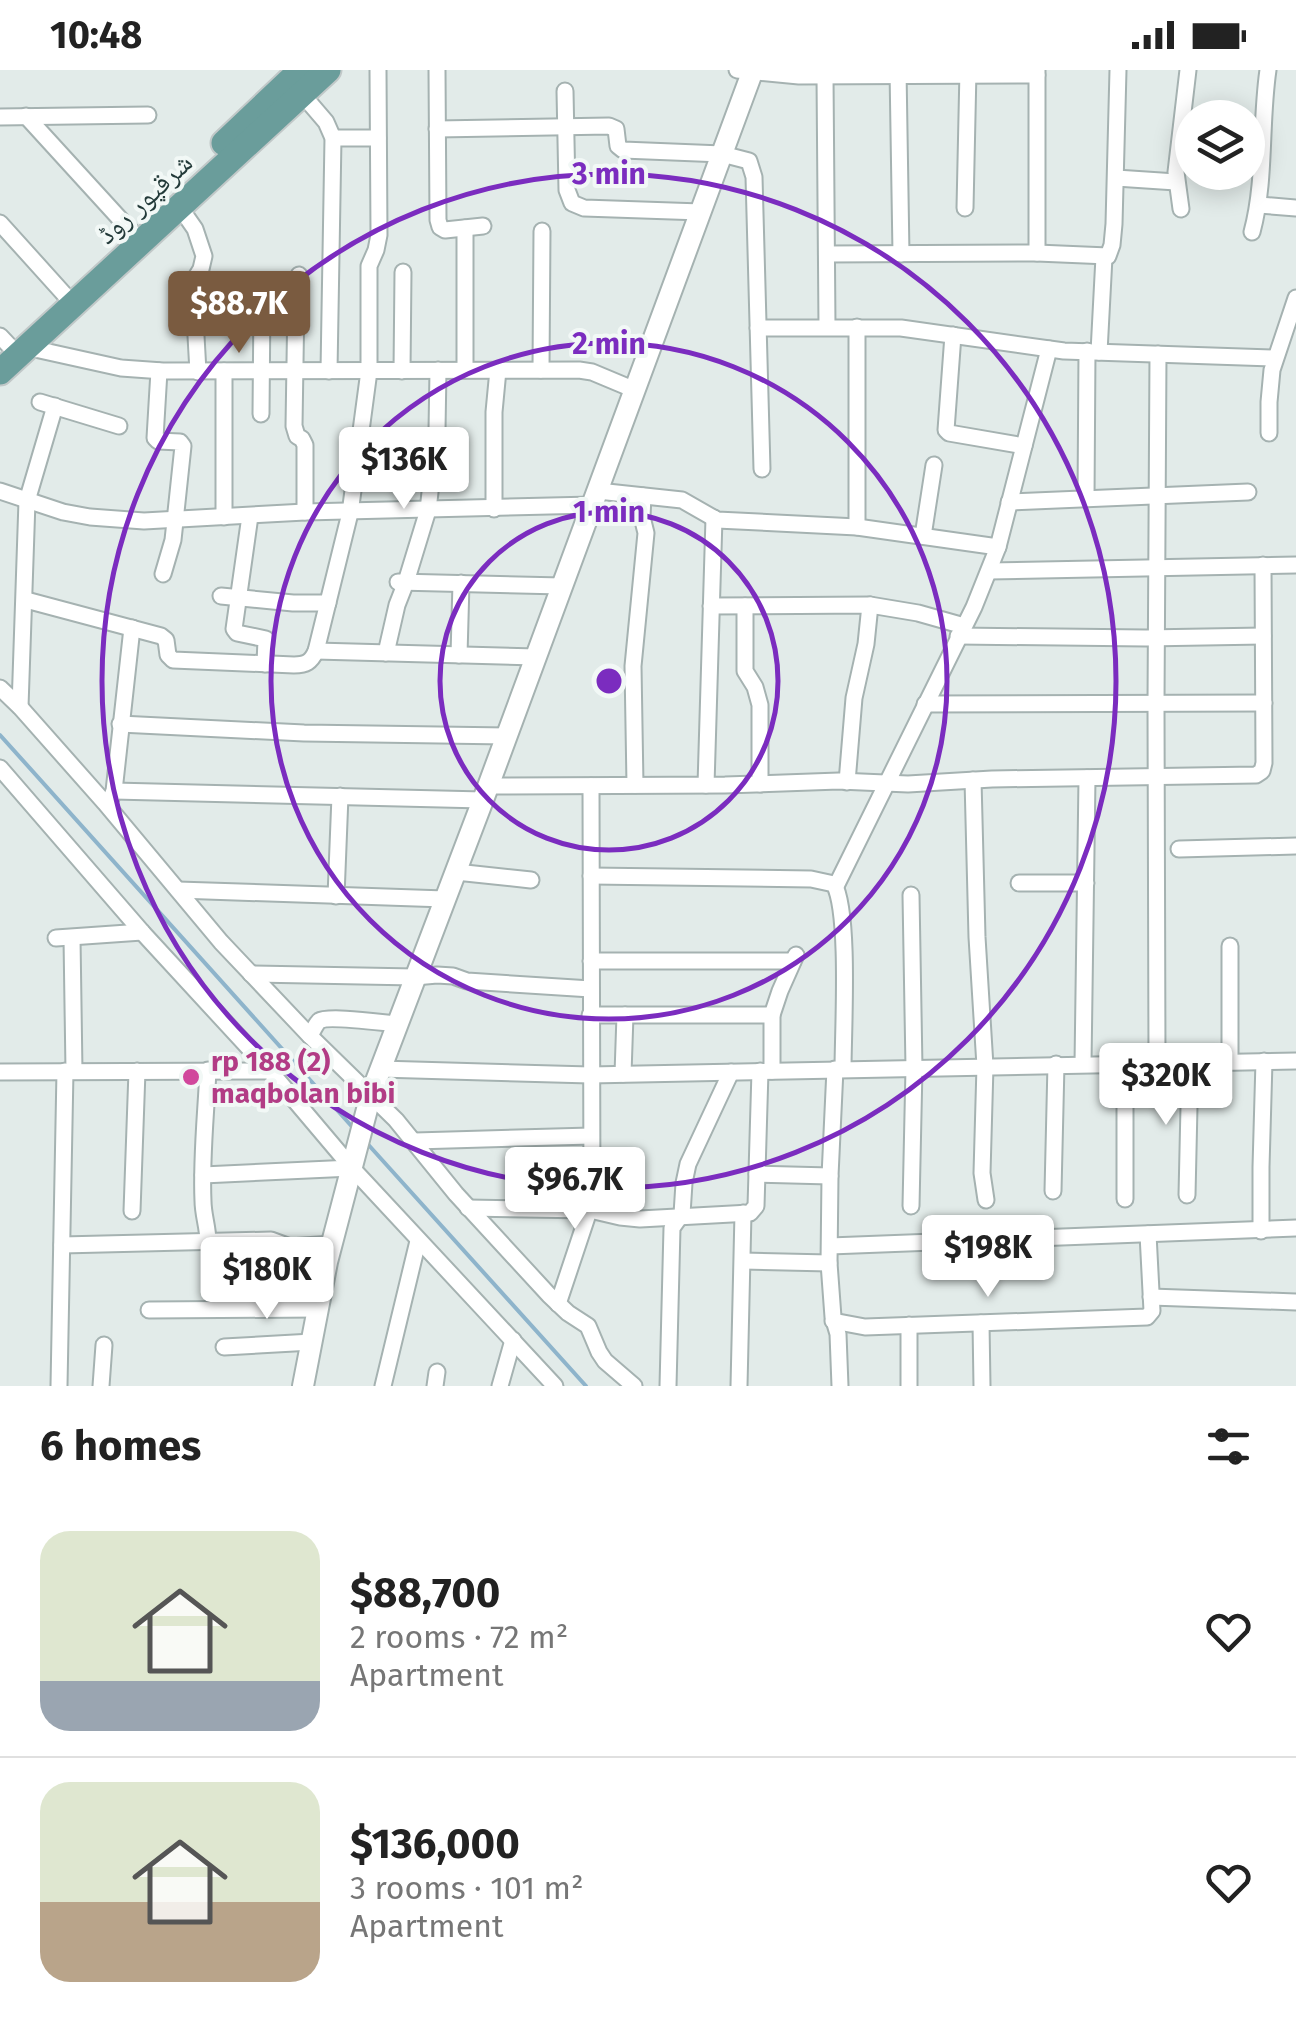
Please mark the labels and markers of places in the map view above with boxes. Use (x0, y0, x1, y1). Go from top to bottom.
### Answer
pin: $88.7K (158, 271, 320, 356)
pin: $136K (334, 427, 474, 512)
centre of rings (591, 663, 627, 699)
pin: $320K (1096, 1043, 1236, 1128)
place label: rp 188 (2) maqbolan bibi (211, 1045, 395, 1110)
marker: rp 188 (2) maqbolan bibi (180, 1066, 202, 1088)
pin: $96.7K (494, 1147, 656, 1232)
pin: $198K (918, 1215, 1058, 1300)
pin: $180K (197, 1237, 337, 1322)

